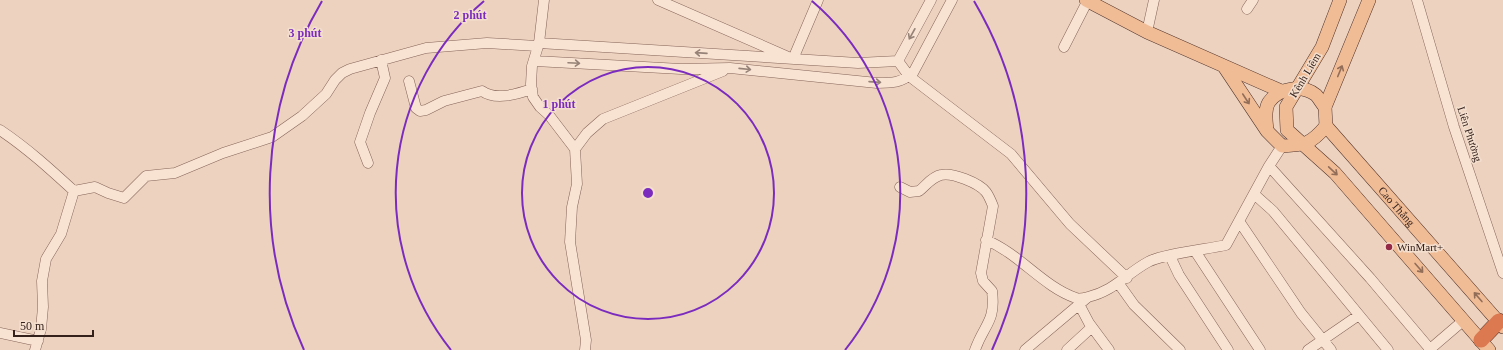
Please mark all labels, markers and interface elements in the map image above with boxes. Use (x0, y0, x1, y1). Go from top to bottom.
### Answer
text: 2 phút (453, 8, 487, 22)
text: 3 phút (288, 26, 322, 40)
one-way arrow (908, 28, 916, 40)
one-way arrow (695, 49, 708, 57)
street label: Kênh Liêm (1287, 50, 1323, 99)
one-way arrow (567, 59, 580, 67)
one-way arrow (738, 66, 751, 73)
one-way arrow (1336, 66, 1344, 78)
one-way arrow (868, 79, 881, 86)
one-way arrow (1242, 94, 1250, 105)
text: 1 phút (542, 97, 576, 111)
street label: Liên Phường (1455, 105, 1485, 164)
one-way arrow (1328, 166, 1338, 176)
street label: Cao Thắng (1376, 184, 1418, 229)
centre of rings (641, 186, 655, 200)
place label: WinMart+ (1397, 241, 1443, 253)
marker: WinMart+ (1384, 242, 1394, 252)
one-way arrow (1414, 263, 1423, 274)
one-way arrow (1473, 292, 1483, 302)
scale bar (14, 312, 93, 338)
text: 50 m (20, 319, 45, 333)

